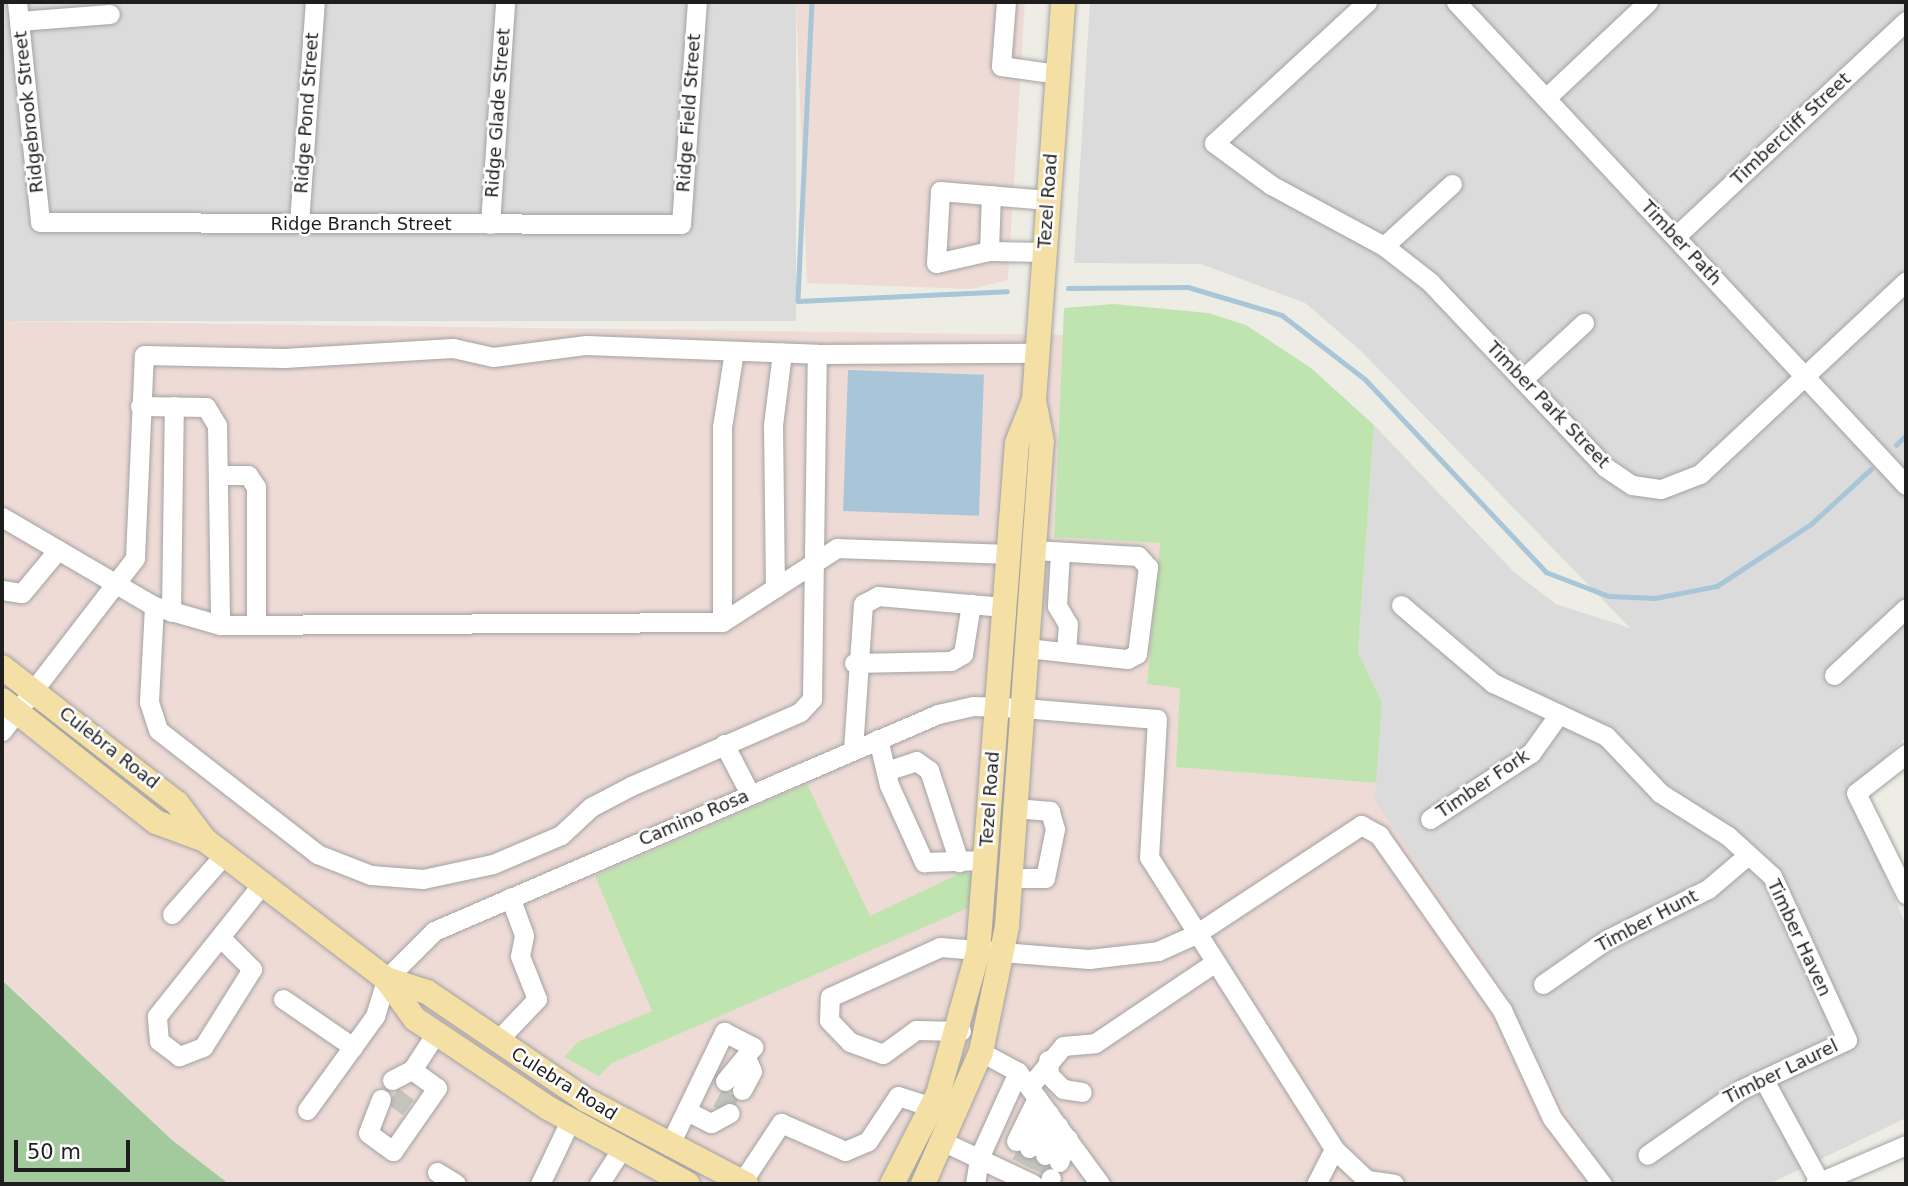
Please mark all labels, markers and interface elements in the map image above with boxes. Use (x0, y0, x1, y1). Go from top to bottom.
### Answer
street label: Ridge Glade Street (481, 27, 515, 199)
street label: Ridgebrook Street (10, 30, 48, 194)
street label: Ridge Pond Street (291, 32, 323, 194)
street label: Ridge Field Street (673, 33, 705, 193)
street label: Timbercliff Street (1727, 68, 1855, 190)
street label: Tezel Road (1034, 153, 1062, 249)
street label: Timber Path (1636, 196, 1726, 290)
street label: Ridge Branch Street (270, 213, 452, 235)
street label: Timber Park Street (1482, 337, 1614, 473)
street label: Culebra Road (55, 702, 163, 794)
street label: Timber Fork (1433, 745, 1533, 823)
street label: Tezel Road (976, 751, 1004, 847)
street label: Camino Rosa (636, 785, 752, 851)
street label: Timber Haven (1763, 876, 1835, 1000)
street label: Timber Hunt (1592, 885, 1702, 957)
street label: Timber Laurel (1720, 1035, 1842, 1109)
street label: Culebra Road (507, 1043, 621, 1125)
scale bar (18, 1126, 133, 1170)
text: 50 m (27, 1140, 81, 1164)

